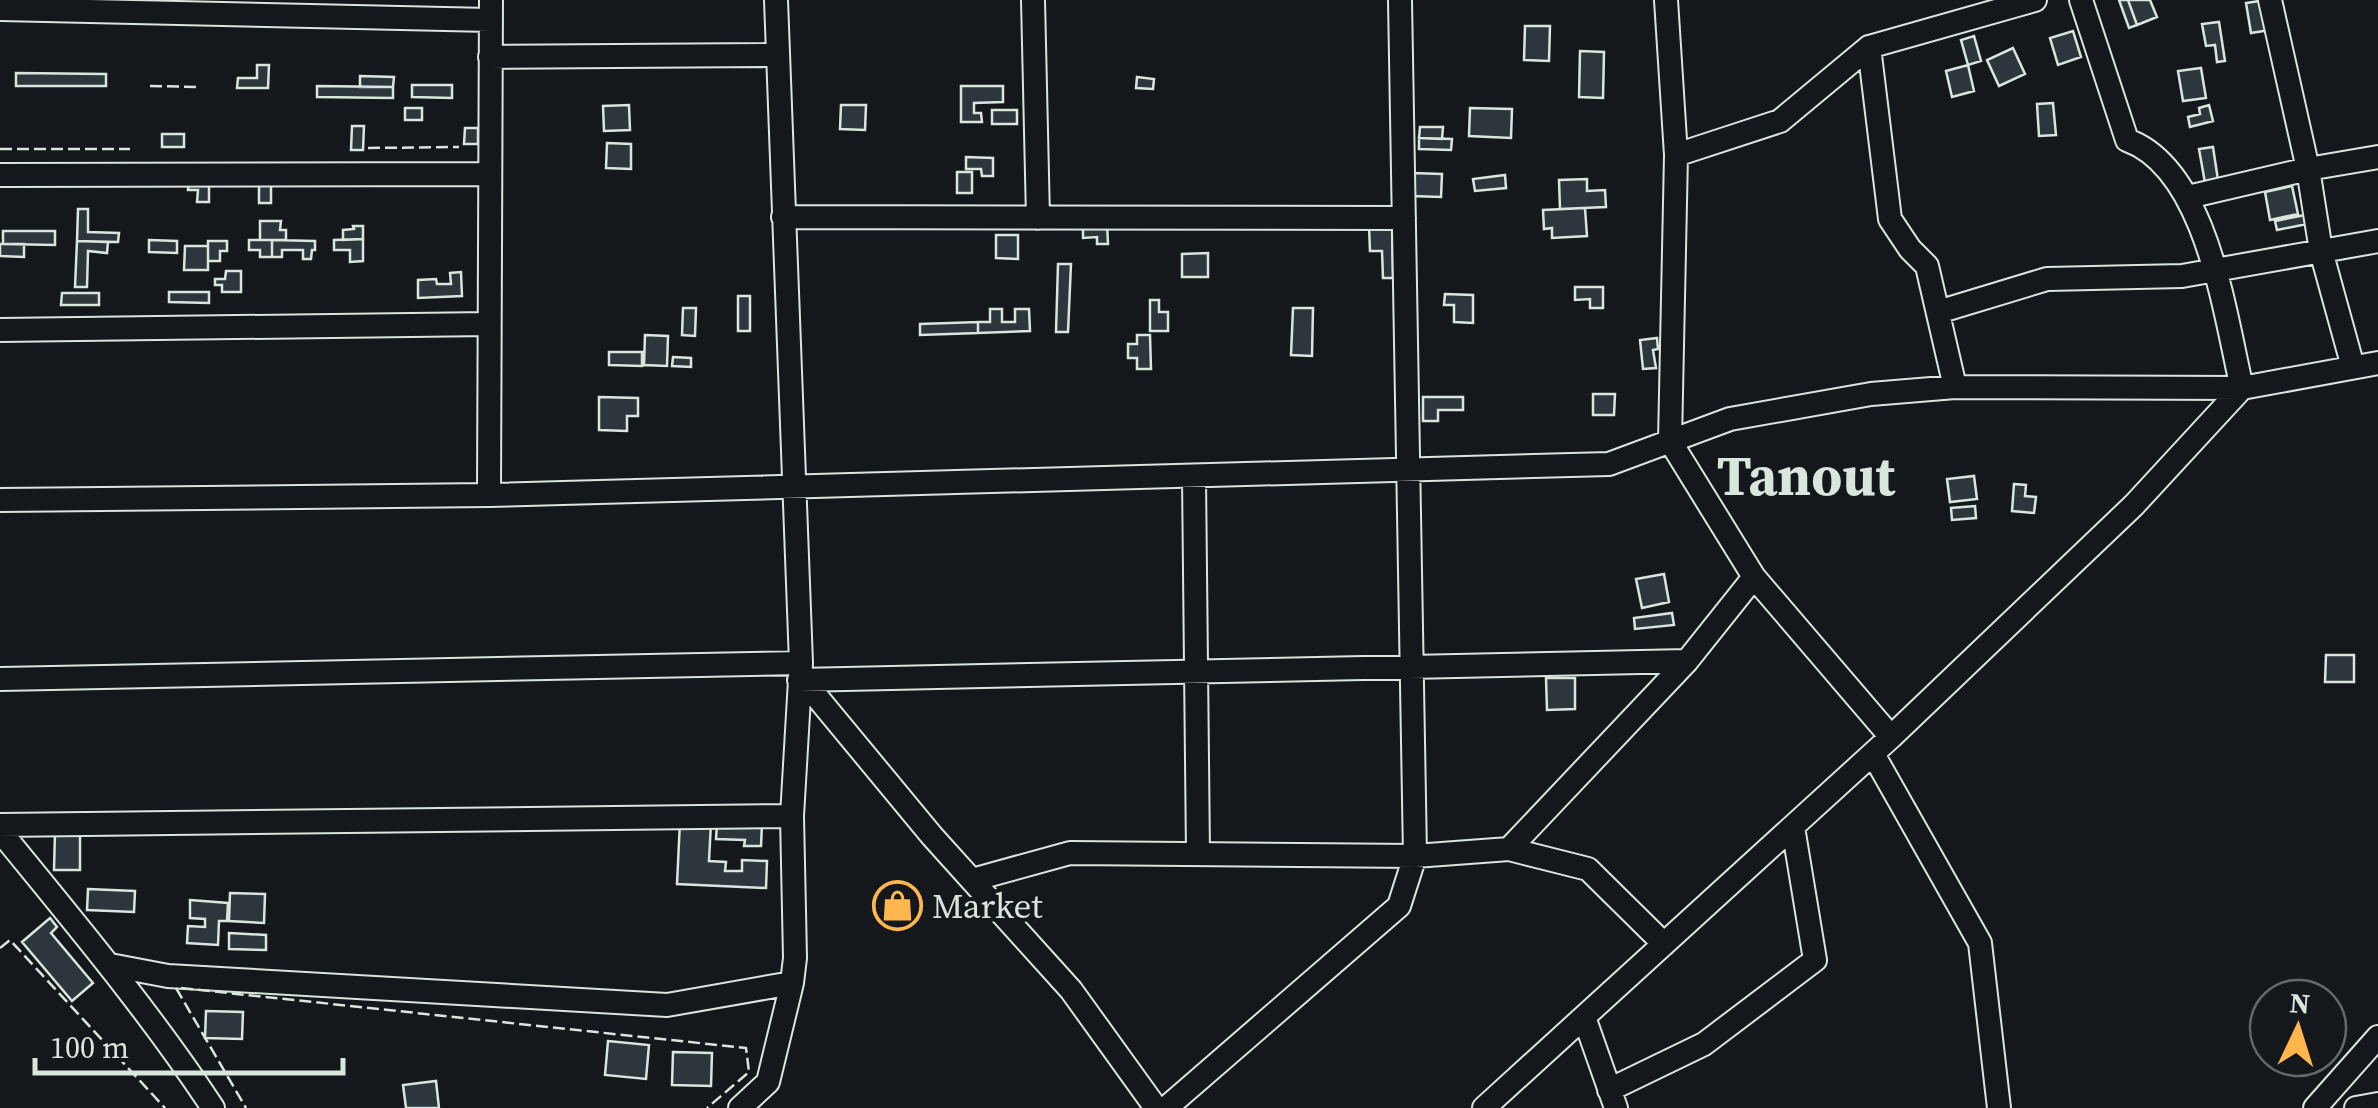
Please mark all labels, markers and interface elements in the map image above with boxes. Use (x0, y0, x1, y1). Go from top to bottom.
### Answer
district label: Tanout (1717, 438, 1897, 513)
shop icon: Market (871, 880, 923, 932)
place label: Market (932, 882, 1043, 930)
north arrow (2248, 978, 2348, 1078)
text: N (2288, 983, 2311, 1023)
scale bar (35, 1013, 342, 1075)
text: 100 m (50, 1027, 129, 1068)

